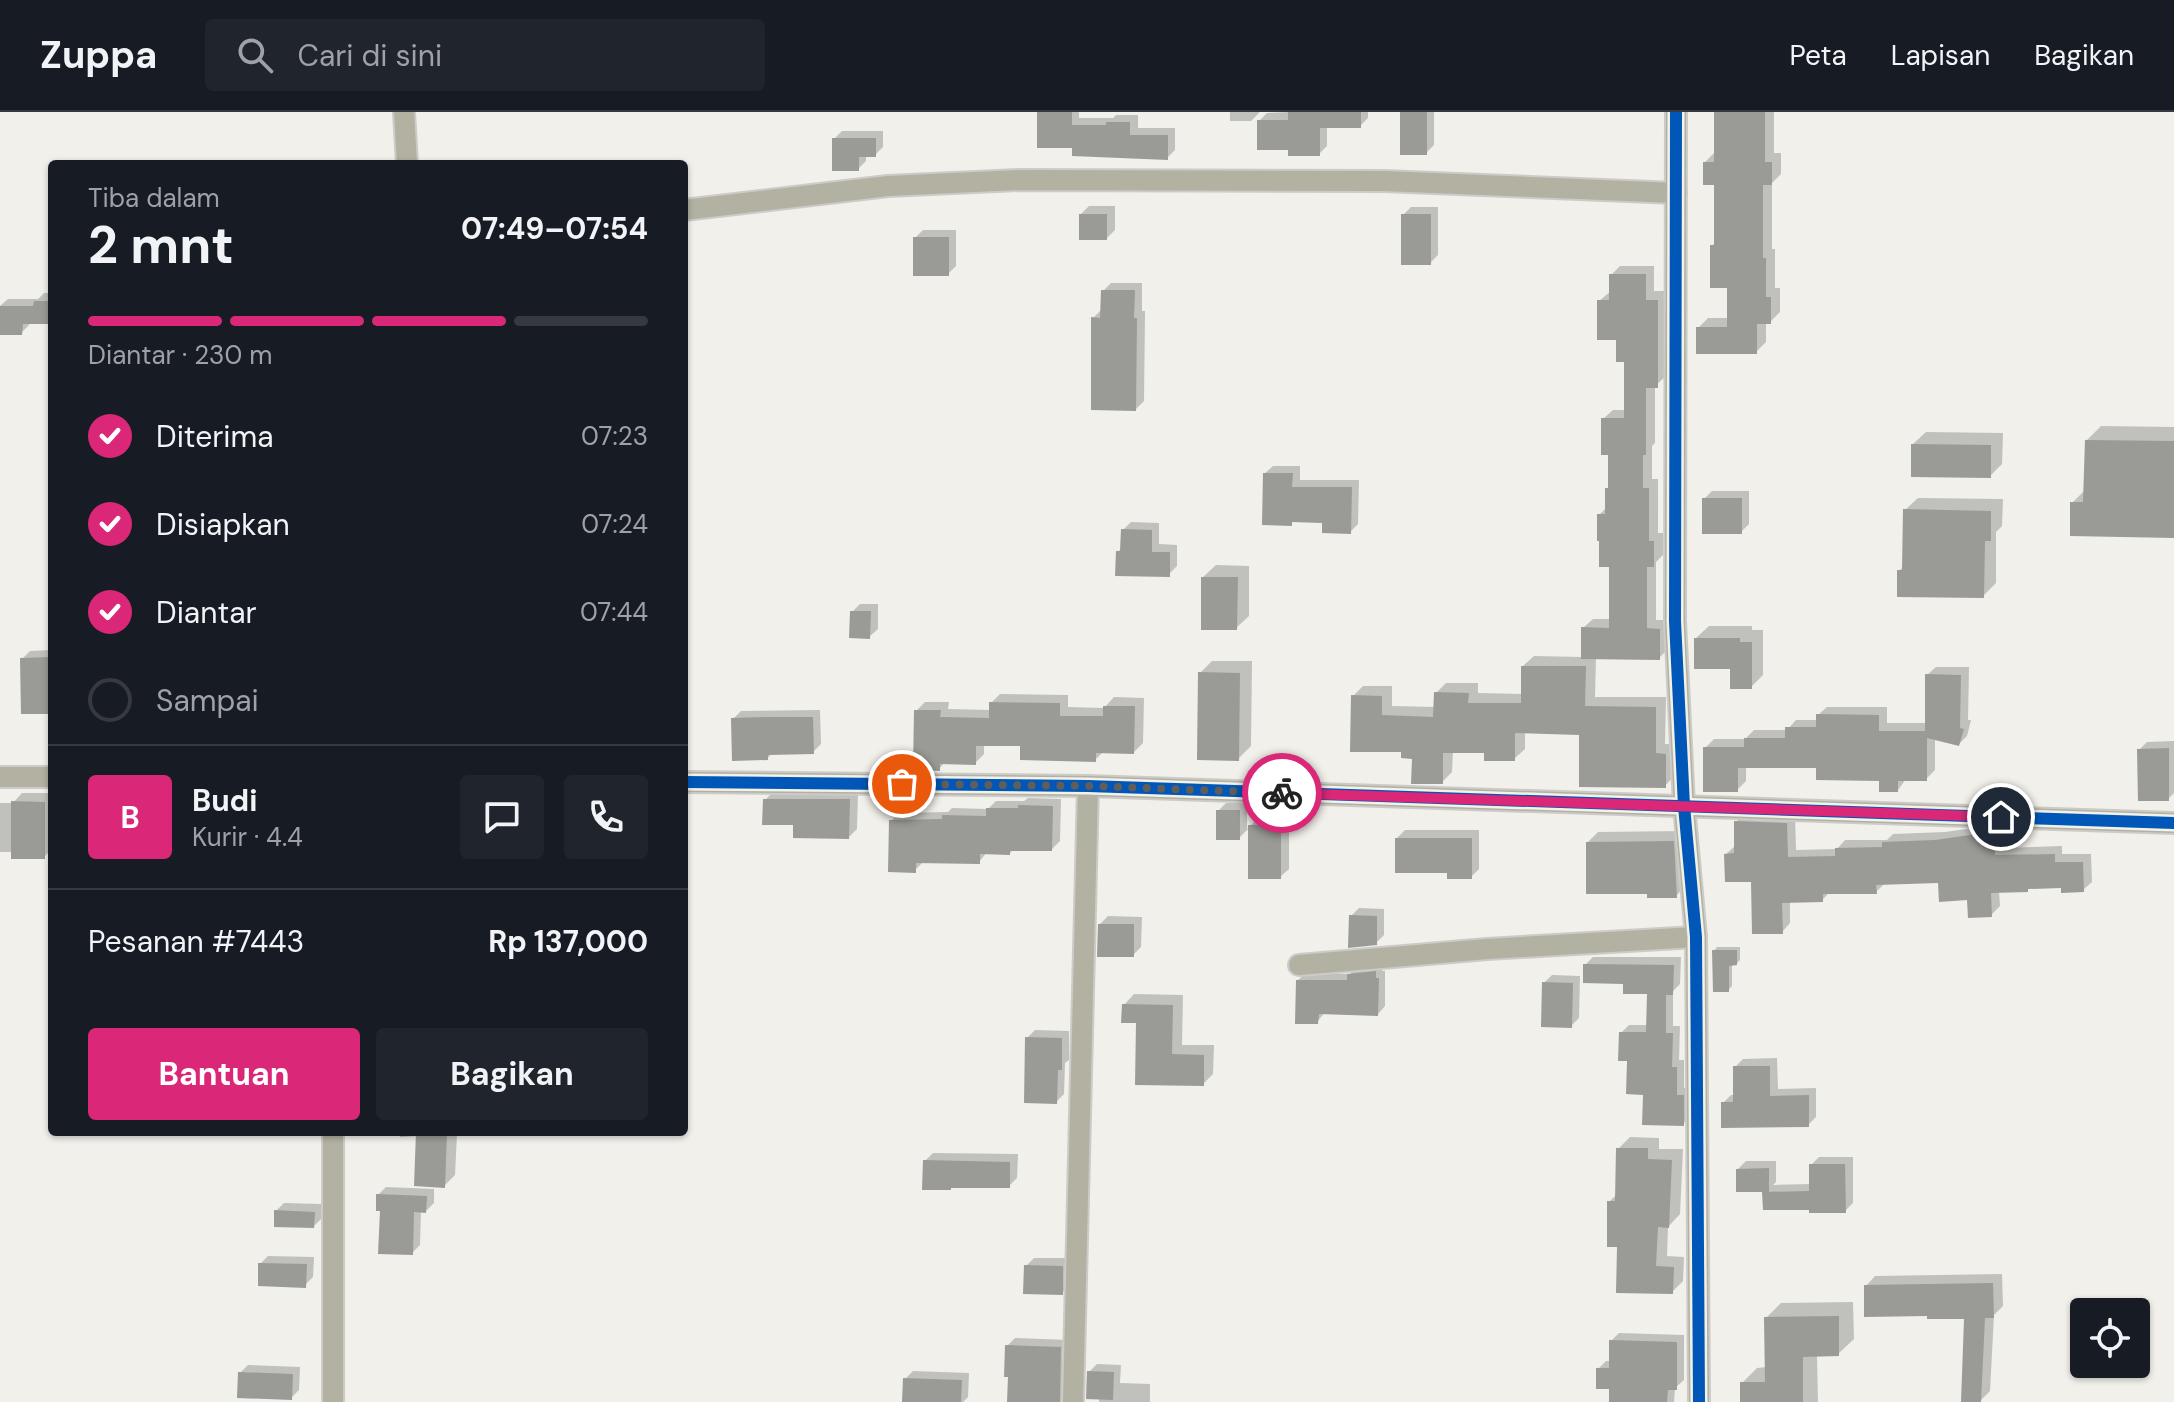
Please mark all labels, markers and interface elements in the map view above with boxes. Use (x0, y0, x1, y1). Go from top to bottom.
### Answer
search box (205, 19, 765, 91)
text: Zuppa (40, 30, 157, 80)
icon: search (233, 33, 277, 77)
text: Cari di sini (297, 36, 442, 75)
text: Peta (1790, 37, 1847, 74)
text: Lapisan (1891, 37, 1990, 74)
text: Bagikan (2034, 37, 2134, 74)
text: Tiba dalam (88, 181, 220, 215)
text: 07:49–07:54 (461, 209, 648, 248)
text: 2 mnt (88, 211, 234, 279)
text: Diantar · 230 m (88, 338, 272, 372)
icon: check (88, 414, 132, 458)
text: Diterima (156, 417, 274, 456)
text: 07:23 (581, 419, 648, 453)
icon: check (88, 502, 132, 546)
text: Disiapkan (156, 505, 290, 544)
text: 07:24 (581, 507, 648, 541)
icon: check (88, 590, 132, 634)
text: Diantar (156, 593, 257, 632)
text: 07:44 (580, 595, 648, 629)
text: Sampai (156, 681, 259, 720)
pin (868, 750, 936, 818)
courier (1242, 753, 1322, 833)
icon: bag (880, 762, 924, 806)
icon: bike (1260, 771, 1304, 815)
button: chat (460, 775, 544, 859)
button: phone (564, 775, 648, 859)
text: Budi (192, 781, 258, 820)
pin (1967, 783, 2035, 851)
icon: home (1979, 795, 2023, 839)
text: B (120, 798, 140, 837)
text: Kurir · 4.4 (192, 820, 303, 854)
text: Pesanan #7443 (88, 922, 304, 961)
text: Rp 137,000 (488, 922, 648, 961)
button: Bantuan (88, 1028, 360, 1120)
button: Bagikan (376, 1028, 648, 1120)
map controls (2070, 1298, 2150, 1378)
button: locate (2070, 1298, 2150, 1378)

